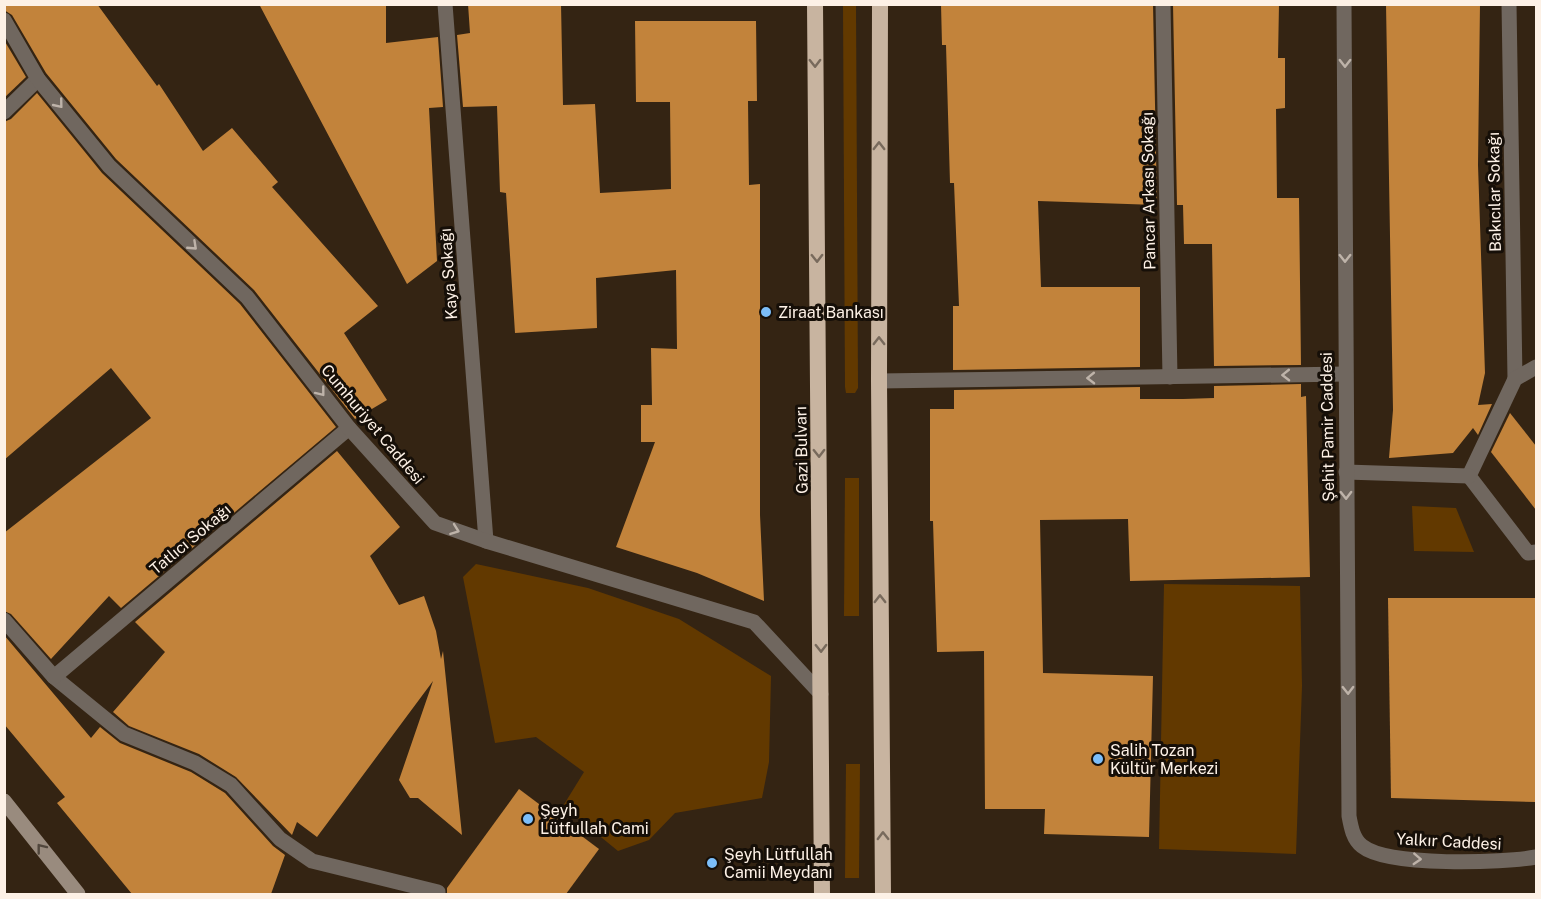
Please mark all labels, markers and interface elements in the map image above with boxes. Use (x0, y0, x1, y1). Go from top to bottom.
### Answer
one-way arrow (809, 58, 822, 67)
one-way arrow (1339, 58, 1351, 67)
one-way arrow (52, 98, 63, 109)
street label: Pancar Arkası Sokağı (1138, 112, 1159, 270)
street label: Bakıcılar Sokağı (1484, 132, 1505, 252)
one-way arrow (873, 142, 886, 151)
street label: Kaya Sokağı (436, 228, 461, 320)
one-way arrow (186, 238, 197, 249)
one-way arrow (811, 253, 823, 262)
one-way arrow (1339, 253, 1351, 262)
place label: Ziraat Bankası (778, 303, 884, 322)
marker: Ziraat Bankası (759, 305, 773, 319)
one-way arrow (873, 337, 885, 346)
street label: Şehit Pamir Caddesi (1317, 352, 1338, 502)
street label: Cumhuriyet Caddesi (317, 361, 428, 488)
one-way arrow (1282, 369, 1291, 381)
one-way arrow (1087, 372, 1096, 384)
one-way arrow (314, 385, 325, 396)
street label: Gazi Bulvarı (791, 406, 812, 494)
one-way arrow (813, 448, 825, 457)
one-way arrow (1340, 490, 1352, 499)
street label: Tatlıcı Sokağı (146, 500, 235, 579)
one-way arrow (449, 523, 460, 535)
one-way arrow (874, 595, 886, 604)
one-way arrow (815, 643, 827, 652)
one-way arrow (1342, 685, 1354, 694)
place label: Salih Tozan Kültür Merkezi (1110, 741, 1218, 778)
marker: Salih Tozan Kültür Merkezi (1091, 752, 1105, 766)
place label: Şeyh Lütfullah Cami (540, 801, 649, 838)
marker: Şeyh Lütfullah Cami (521, 812, 535, 826)
street label: Yalkır Caddesi (1396, 829, 1502, 854)
one-way arrow (877, 832, 889, 841)
one-way arrow (38, 844, 49, 855)
place label: Şeyh Lütfullah Camii Meydanı (724, 845, 833, 882)
one-way arrow (1413, 852, 1422, 865)
marker: Şeyh Lütfullah Camii Meydanı (705, 856, 719, 870)

